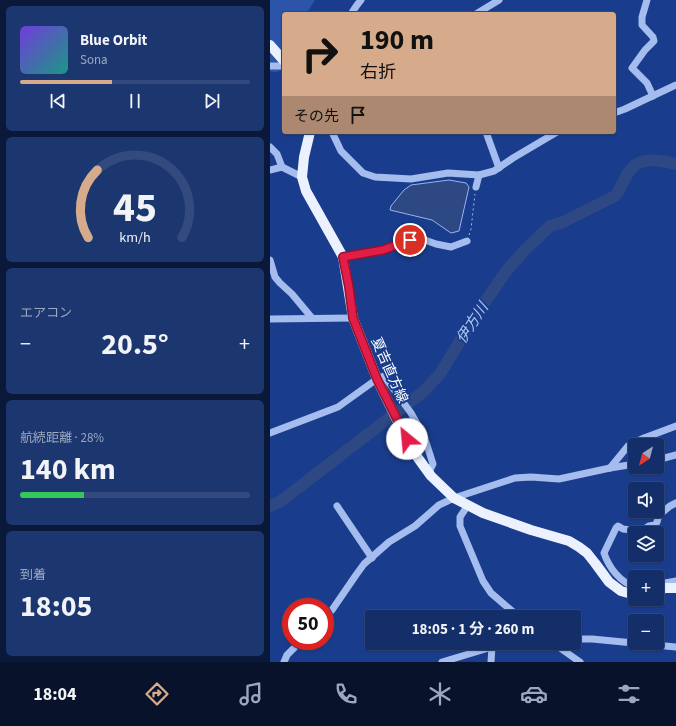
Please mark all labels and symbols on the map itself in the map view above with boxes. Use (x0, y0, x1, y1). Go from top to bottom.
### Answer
pin (393, 223, 427, 257)
water label: 伊方川 (451, 297, 495, 348)
street label: 夏吉直方線 (366, 334, 412, 406)
position arrow (386, 418, 428, 460)
north arrow (628, 438, 664, 474)
speed limit sign: 50 (282, 598, 334, 650)

